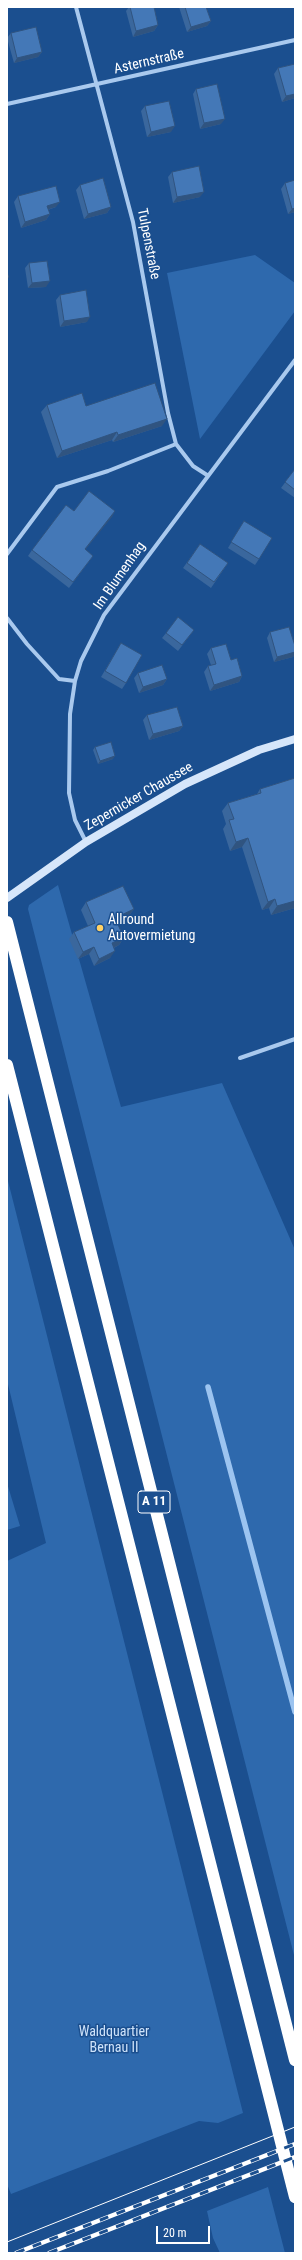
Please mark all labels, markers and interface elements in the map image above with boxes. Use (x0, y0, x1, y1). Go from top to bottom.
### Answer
street label: Asternstraße (112, 46, 186, 78)
street label: Tulpenstraße (133, 207, 163, 281)
street label: Im Blumenhag (90, 539, 150, 613)
street label: Zepernicker Chaussee (82, 759, 196, 835)
place label: Allround Autovermietung (108, 912, 195, 944)
marker: Allround Autovermietung (95, 923, 105, 933)
road number: A 11 (138, 1491, 170, 1513)
park label: Waldquartier Bernau II (79, 2024, 149, 2056)
scale bar (158, 2218, 212, 2244)
text: 20 m (163, 2226, 187, 2240)

